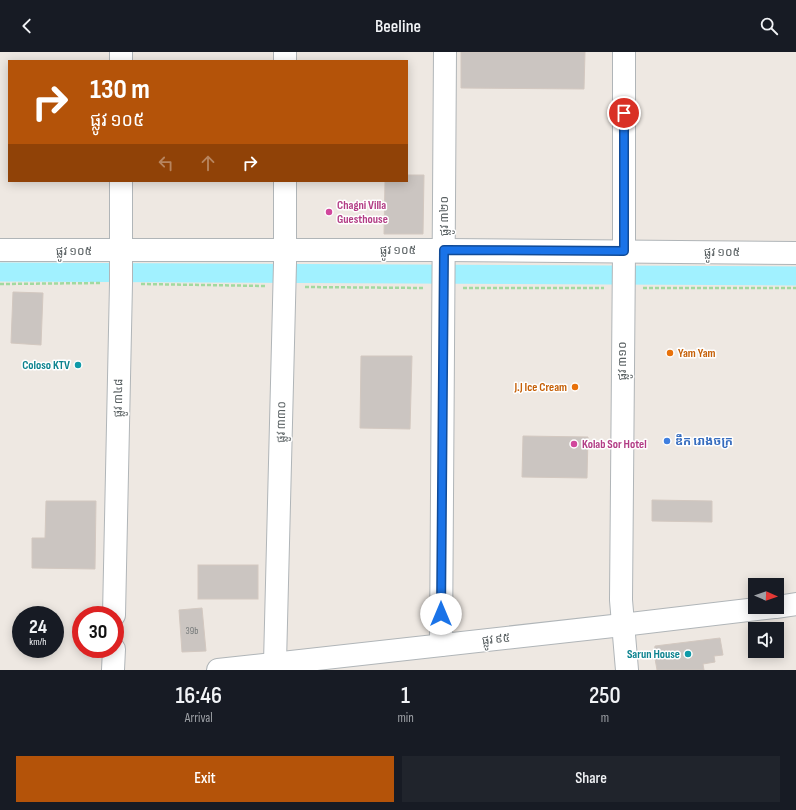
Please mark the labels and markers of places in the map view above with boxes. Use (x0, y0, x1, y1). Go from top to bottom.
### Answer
pin (607, 96, 641, 130)
place label: Chagni Villa Guesthouse (337, 198, 388, 227)
marker: Chagni Villa Guesthouse (324, 207, 334, 217)
place label: Yam Yam (678, 346, 716, 361)
marker: Yam Yam (665, 348, 675, 358)
place label: Coloso KTV (22, 358, 70, 373)
marker: Coloso KTV (73, 360, 83, 370)
place label: J.J Ice Cream (514, 380, 567, 395)
marker: J.J Ice Cream (570, 382, 580, 392)
place label: ឌឹក រោងចក្រ (675, 434, 733, 449)
marker: ឌឹក រោងចក្រ (662, 436, 672, 446)
place label: Kolab Sor Hotel (582, 437, 647, 452)
marker: Kolab Sor Hotel (569, 439, 579, 449)
place label: Sarun House (627, 647, 680, 662)
marker: Sarun House (683, 649, 693, 659)

